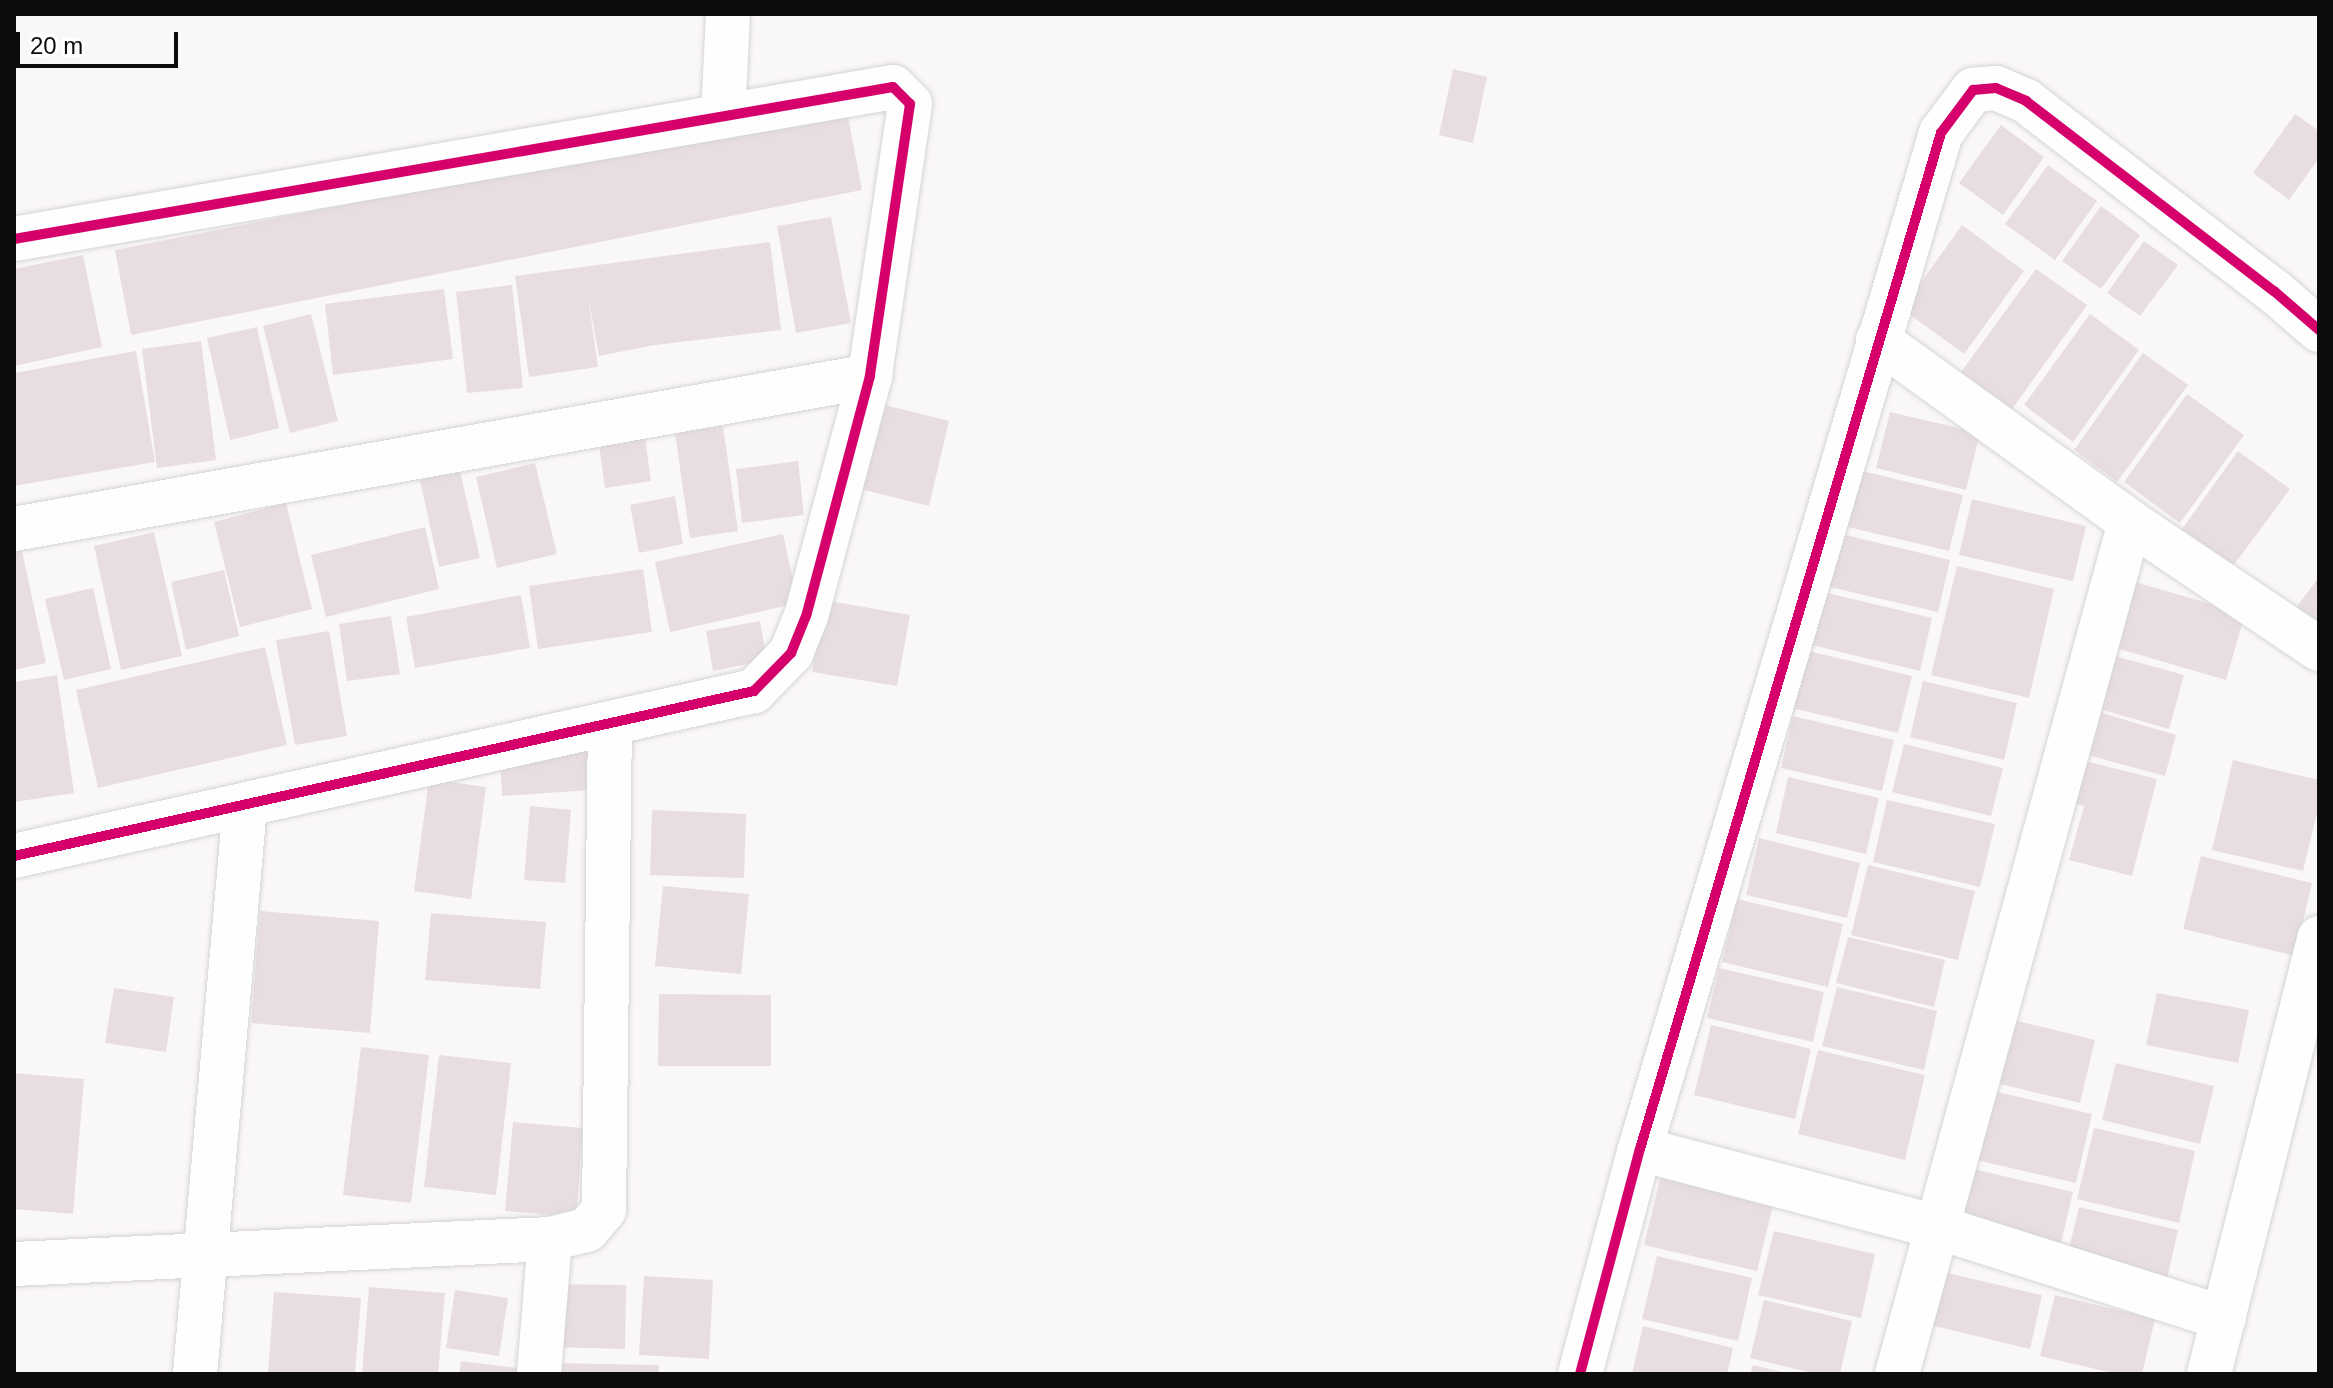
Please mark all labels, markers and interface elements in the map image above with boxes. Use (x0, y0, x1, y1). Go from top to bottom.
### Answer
scale bar (20, 16, 182, 66)
text: 20 m (30, 32, 83, 59)

